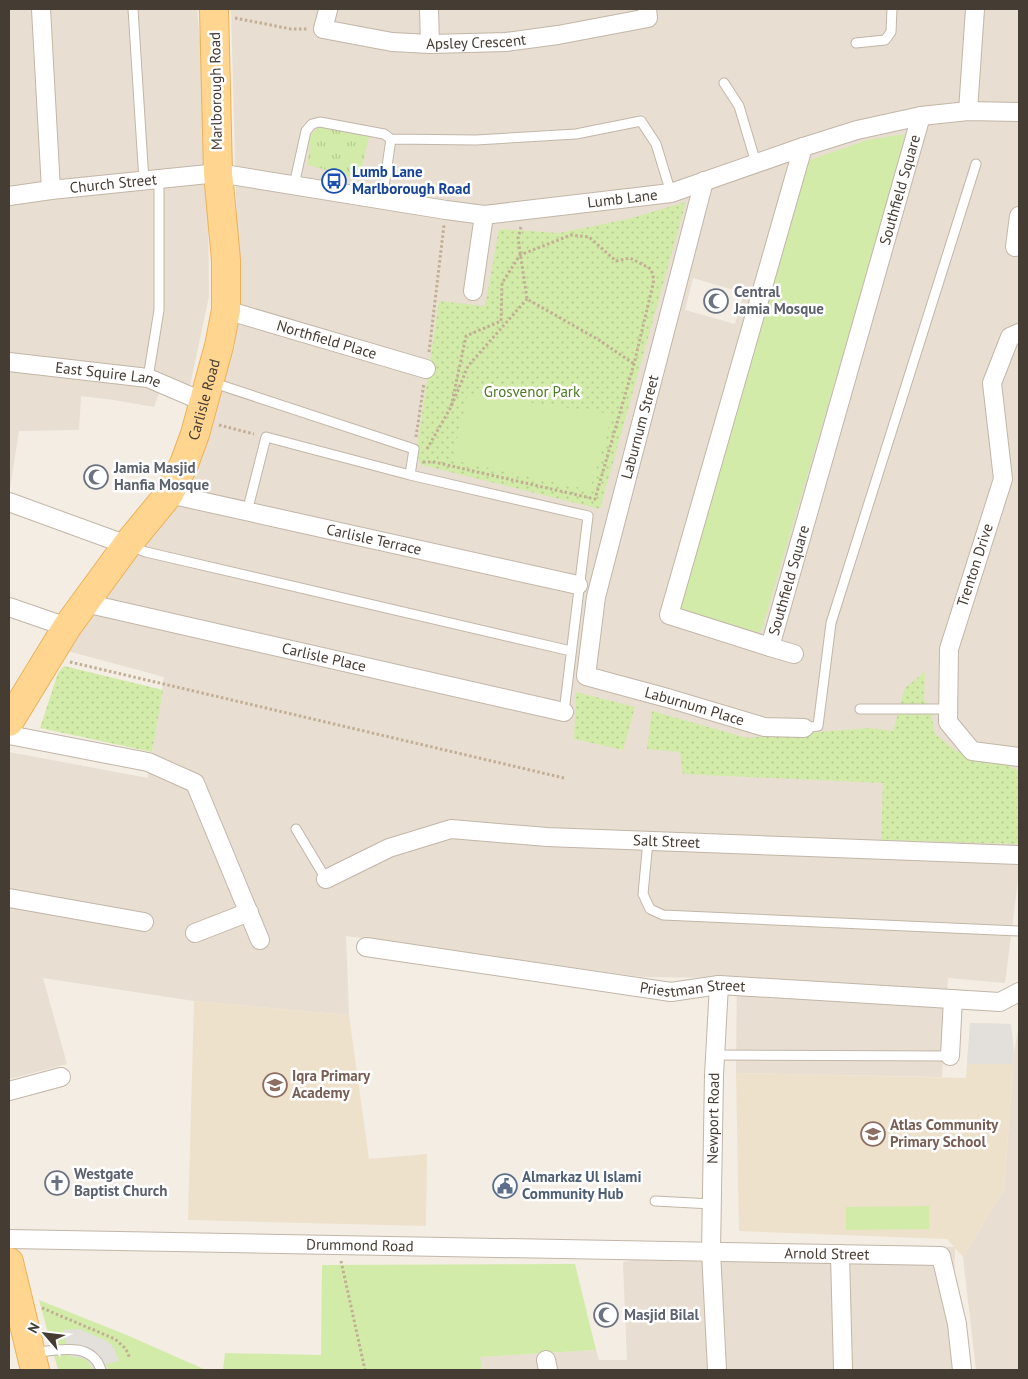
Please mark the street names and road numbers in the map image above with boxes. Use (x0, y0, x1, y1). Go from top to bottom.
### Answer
street label: Apsley Crescent (426, 29, 527, 53)
street label: Marlborough Road (205, 32, 226, 150)
street label: Southfield Square (875, 132, 924, 247)
street label: Church Street (69, 169, 158, 197)
street label: Lumb Lane (586, 185, 659, 212)
street label: Northfield Place (275, 315, 379, 363)
street label: East Squire Lane (54, 357, 164, 392)
street label: Carlisle Road (183, 357, 224, 443)
street label: Laburnum Street (616, 373, 663, 481)
street label: Carlisle Terrace (325, 519, 423, 559)
street label: Trenton Drive (952, 521, 997, 609)
street label: Southfield Square (764, 523, 813, 638)
street label: Carlisle Place (280, 638, 368, 676)
street label: Laburnum Place (643, 682, 747, 730)
street label: Salt Street (633, 830, 701, 852)
street label: Priestman Street (639, 975, 746, 1001)
street label: Newport Road (702, 1072, 723, 1164)
street label: Drummond Road (306, 1234, 414, 1255)
street label: Arnold Street (784, 1243, 870, 1264)

